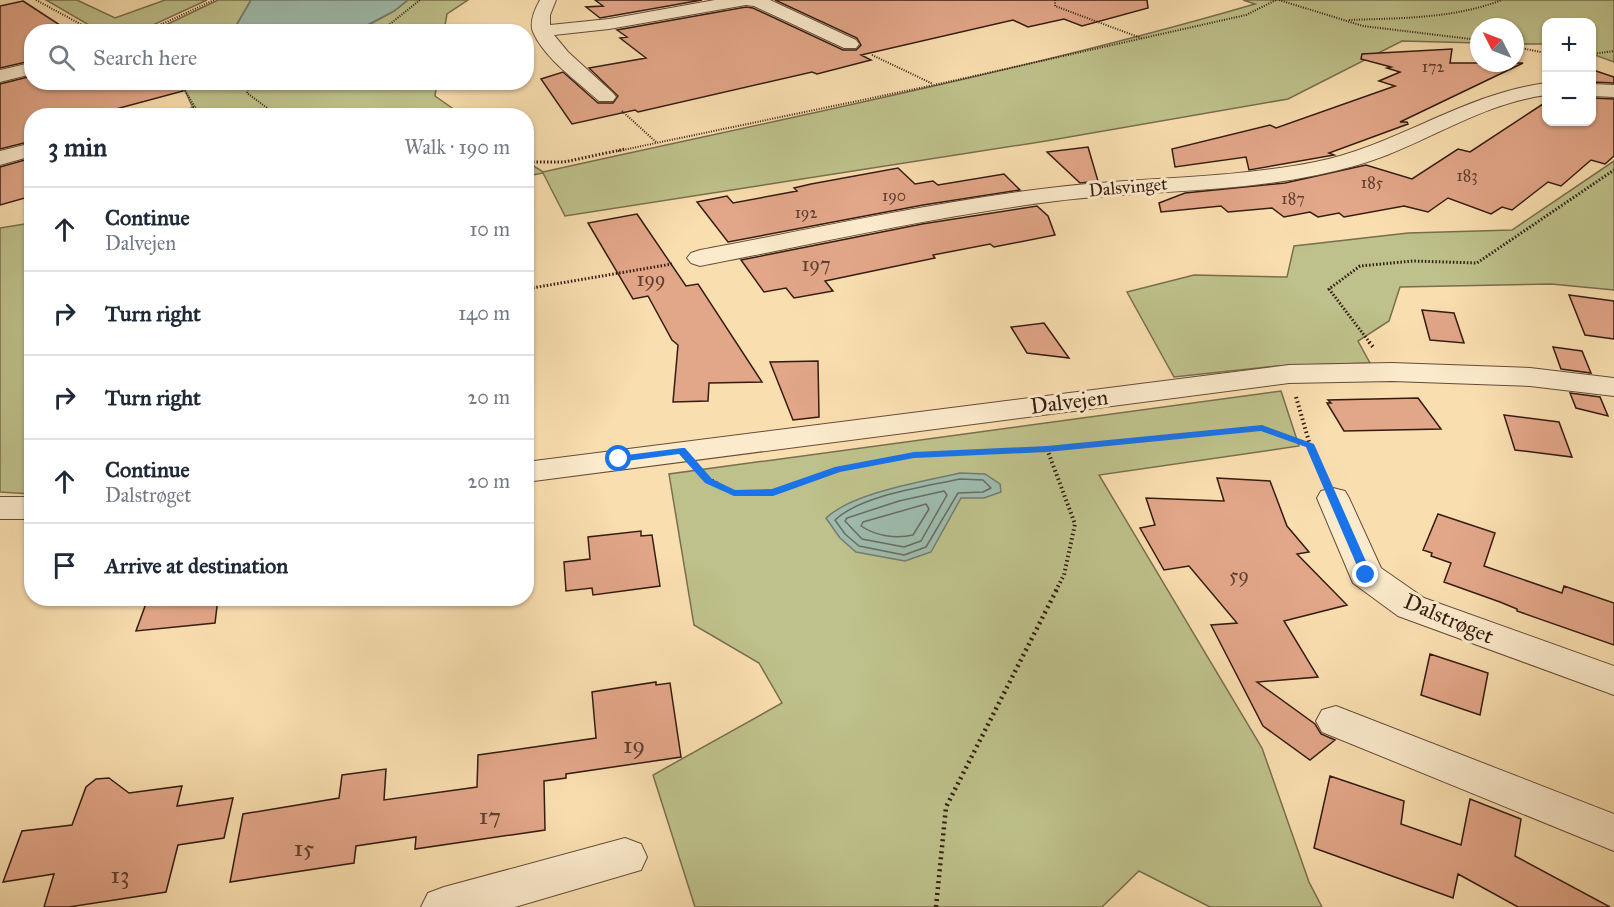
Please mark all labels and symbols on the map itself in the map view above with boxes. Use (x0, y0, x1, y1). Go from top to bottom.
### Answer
north arrow (1470, 18, 1524, 72)
house number: 172 (1422, 57, 1444, 76)
house number: 183 (1456, 166, 1478, 185)
street label: Dalsvinget (1088, 173, 1169, 202)
house number: 185 (1361, 173, 1384, 192)
house number: 190 (882, 186, 906, 205)
house number: 187 (1281, 189, 1305, 208)
house number: 192 (795, 203, 817, 222)
house number: 197 (801, 252, 831, 276)
house number: 199 (636, 267, 666, 291)
street label: Dalvejen (1029, 383, 1110, 420)
route start (605, 445, 631, 471)
route end (1352, 561, 1378, 587)
house number: 59 (1229, 563, 1249, 587)
street label: Dalstrøget (1400, 587, 1498, 650)
house number: 19 (623, 730, 645, 760)
house number: 17 (479, 801, 501, 831)
house number: 15 (294, 833, 314, 863)
house number: 13 (110, 860, 130, 890)

